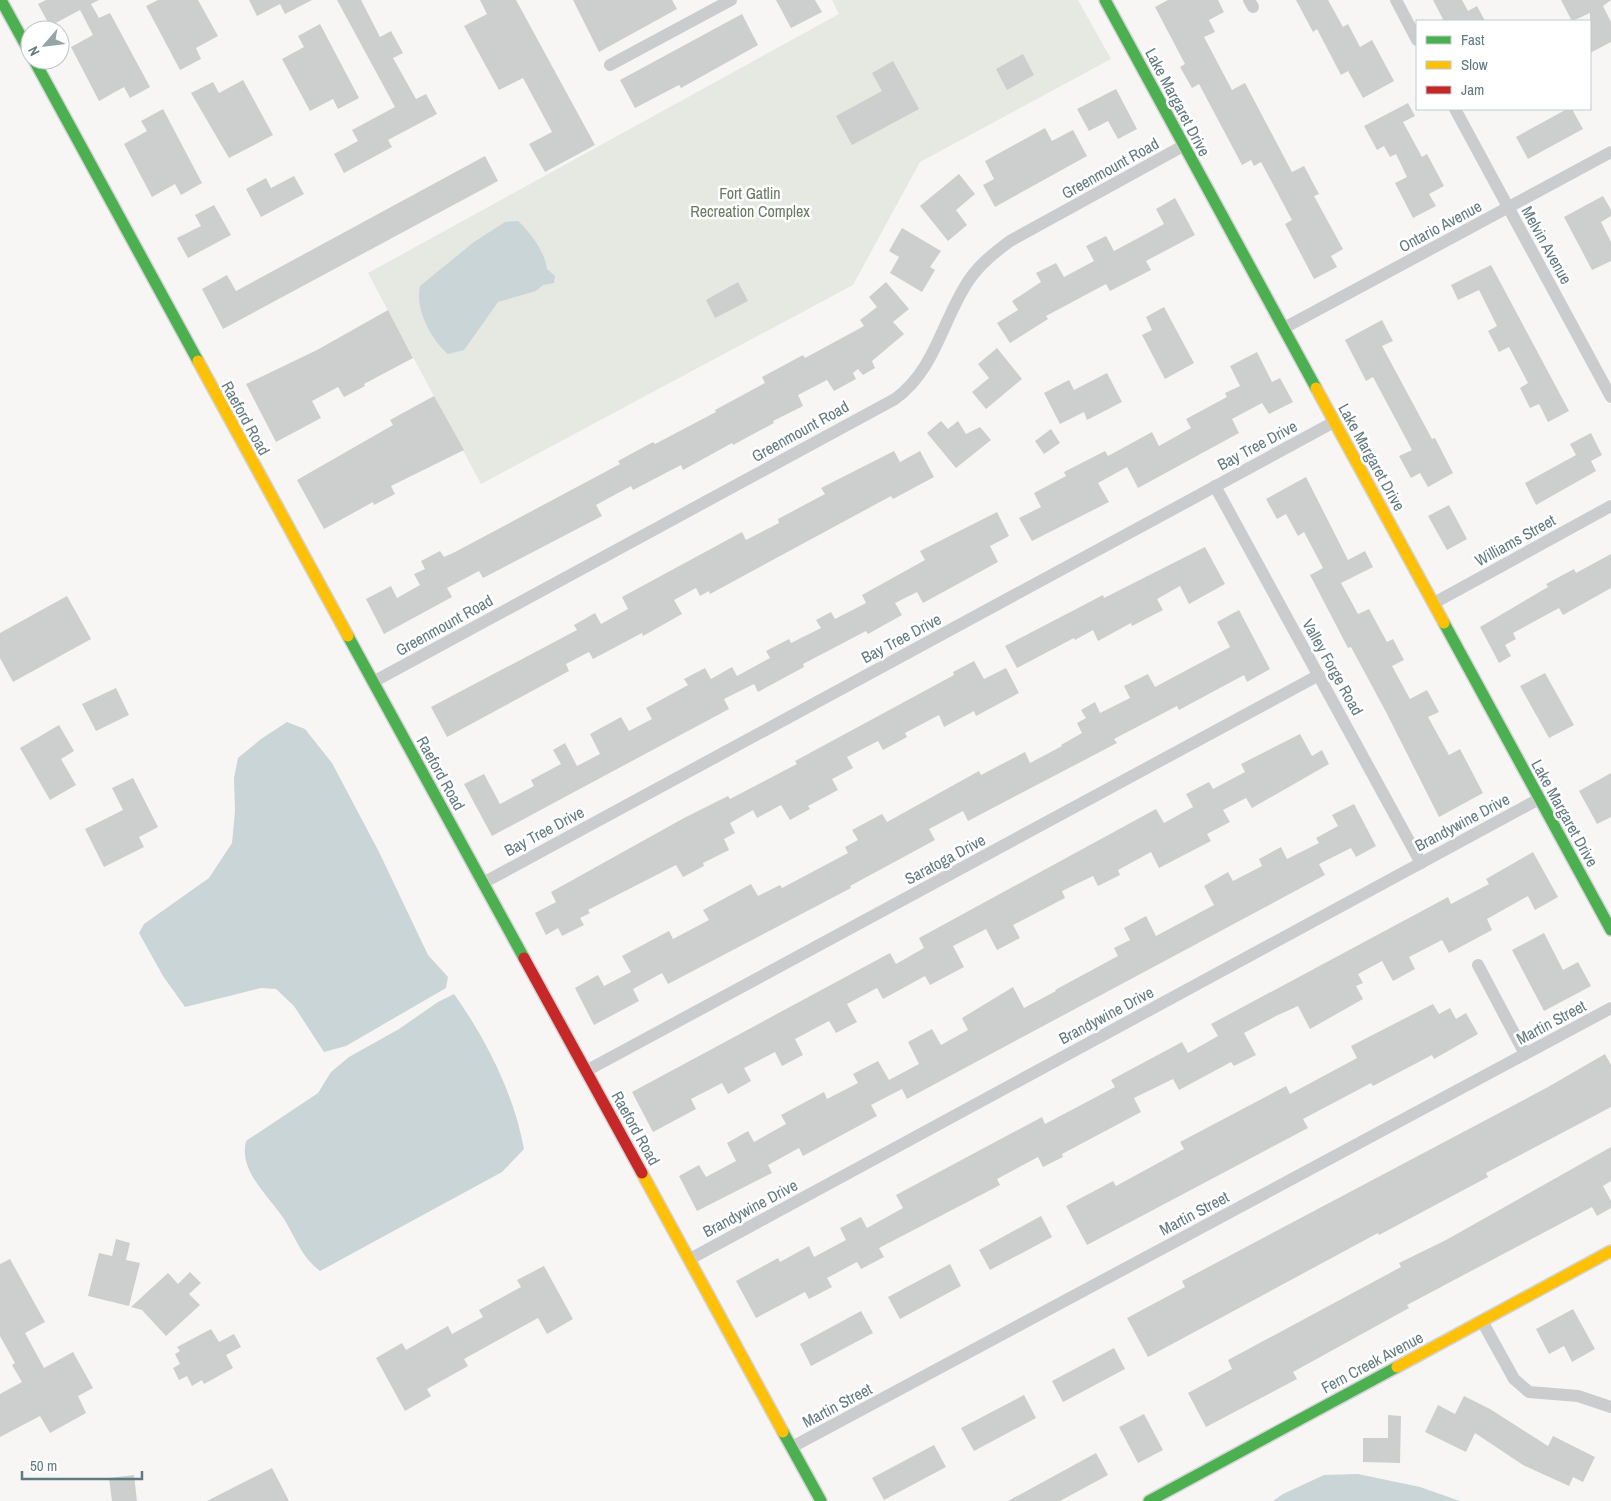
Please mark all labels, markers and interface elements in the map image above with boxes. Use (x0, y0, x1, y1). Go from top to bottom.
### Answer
north arrow (20, 20, 70, 70)
legend (1416, 20, 1591, 110)
text: Fast (1461, 29, 1485, 50)
text: N (24, 43, 43, 59)
street label: Lake Margaret Drive (1140, 44, 1216, 160)
text: Slow (1461, 54, 1488, 75)
text: Jam (1461, 79, 1484, 100)
street label: Greenmount Road (1057, 132, 1163, 204)
park label: Fort Gatlin Recreation Complex (690, 182, 810, 222)
street label: Ontario Avenue (1395, 195, 1485, 257)
street label: Melvin Avenue (1517, 202, 1577, 288)
street label: Raeford Road (217, 377, 275, 459)
street label: Greenmount Road (747, 395, 853, 467)
street label: Lake Margaret Drive (1333, 399, 1411, 515)
street label: Bay Tree Drive (1213, 415, 1301, 475)
street label: Williams Street (1471, 509, 1560, 571)
street label: Greenmount Road (391, 589, 497, 661)
street label: Bay Tree Drive (857, 608, 945, 668)
street label: Valley Forge Road (1297, 615, 1369, 719)
street label: Raeford Road (412, 732, 470, 814)
street label: Lake Margaret Drive (1526, 755, 1604, 871)
street label: Brandywine Drive (1411, 788, 1513, 856)
street label: Bay Tree Drive (500, 801, 588, 861)
street label: Saratoga Drive (901, 829, 989, 889)
street label: Brandywine Drive (1055, 981, 1157, 1049)
street label: Martin Street (1512, 994, 1590, 1050)
street label: Raeford Road (607, 1087, 665, 1169)
street label: Brandywine Drive (699, 1174, 801, 1242)
street label: Martin Street (1155, 1185, 1233, 1241)
street label: Fern Creek Avenue (1317, 1326, 1427, 1398)
street label: Martin Street (798, 1377, 876, 1433)
scale bar (22, 1448, 142, 1480)
text: 50 m (30, 1455, 57, 1476)

